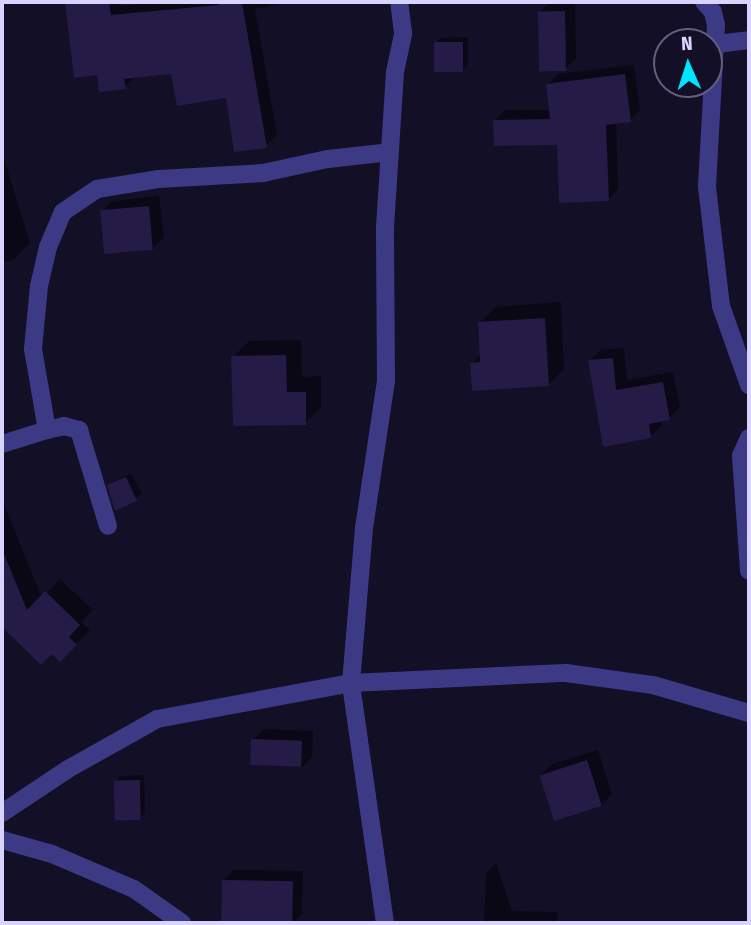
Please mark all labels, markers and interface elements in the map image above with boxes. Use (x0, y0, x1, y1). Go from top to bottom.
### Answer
north arrow (653, 28, 723, 98)
text: N (681, 32, 693, 55)

